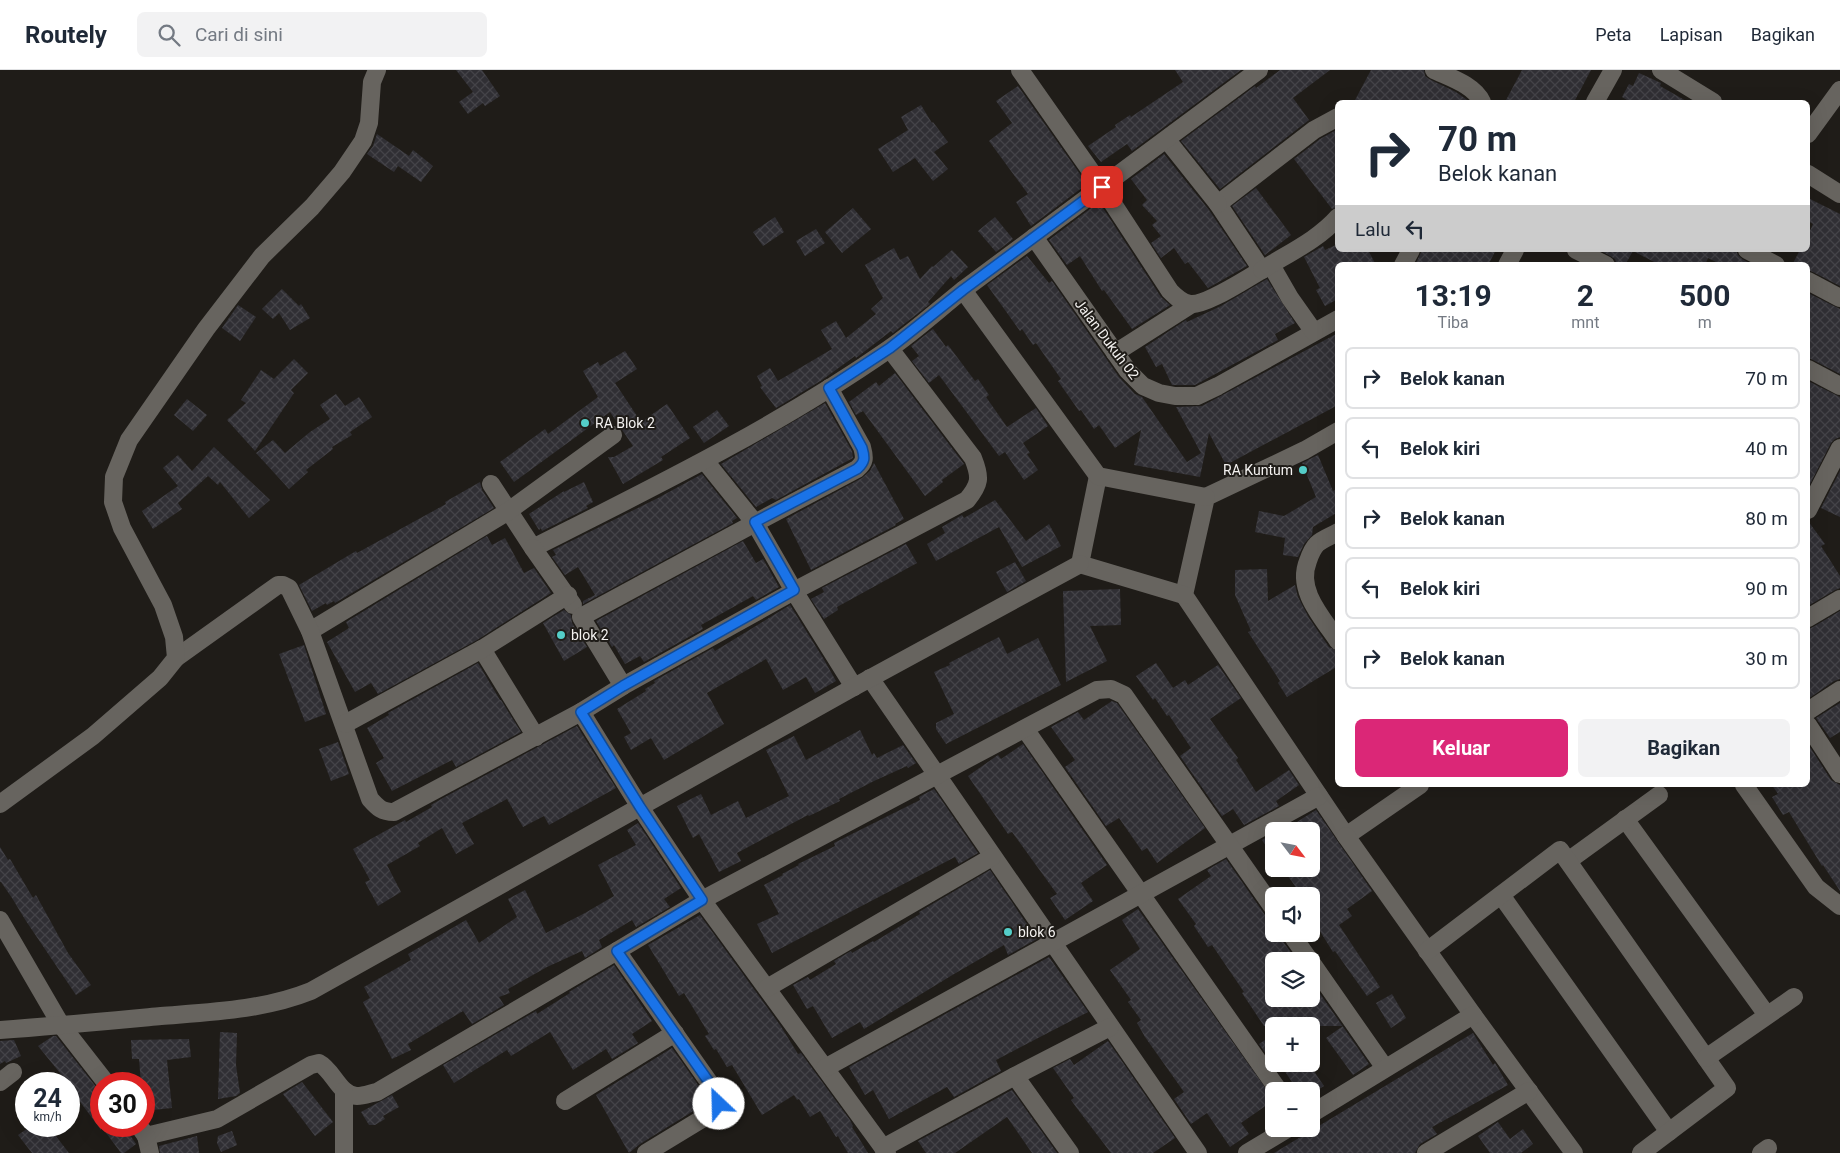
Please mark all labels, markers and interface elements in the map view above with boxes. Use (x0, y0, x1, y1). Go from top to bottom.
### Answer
search box (137, 12, 487, 57)
text: Routely (25, 21, 107, 49)
icon: search (155, 21, 183, 49)
text: Cari di sini (195, 23, 283, 46)
text: Peta (1595, 24, 1632, 45)
text: Lapisan (1660, 24, 1723, 45)
text: Bagikan (1751, 24, 1815, 45)
text: 70 m (1438, 119, 1517, 160)
icon: right (1355, 120, 1420, 185)
text: Belok kanan (1438, 161, 1557, 186)
pin (1081, 166, 1123, 208)
icon: arrive (1088, 173, 1116, 201)
icon: left (1401, 215, 1429, 243)
text: Lalu (1355, 218, 1391, 241)
text: 13:19 (1414, 278, 1492, 313)
text: 2 (1577, 278, 1594, 313)
text: 500 (1679, 278, 1731, 313)
street label: Jalan Dukuh 02 (1072, 296, 1142, 382)
text: Tiba (1438, 313, 1469, 332)
text: mnt (1571, 313, 1599, 332)
text: m (1698, 313, 1712, 332)
icon: right (1357, 364, 1385, 392)
text: Belok kanan (1400, 367, 1505, 390)
text: 70 m (1745, 367, 1788, 390)
place label: RA Blok 2 (595, 415, 655, 431)
marker: RA Blok 2 (579, 417, 591, 429)
icon: left (1357, 434, 1385, 462)
text: Belok kiri (1400, 437, 1480, 460)
text: 40 m (1745, 437, 1788, 460)
place label: RA Kuntum (1223, 462, 1293, 478)
marker: RA Kuntum (1297, 464, 1309, 476)
icon: right (1357, 504, 1385, 532)
text: Belok kanan (1400, 507, 1505, 530)
text: 80 m (1745, 507, 1788, 530)
icon: left (1357, 574, 1385, 602)
text: Belok kiri (1400, 577, 1480, 600)
text: 90 m (1745, 577, 1788, 600)
place label: blok 2 (571, 627, 609, 643)
marker: blok 2 (555, 629, 567, 641)
icon: right (1357, 644, 1385, 672)
text: Belok kanan (1400, 647, 1505, 670)
text: 30 m (1745, 647, 1788, 670)
button: Keluar (1355, 719, 1568, 777)
button: Bagikan (1578, 719, 1790, 777)
north arrow (1265, 822, 1320, 878)
map controls (1265, 822, 1320, 1137)
button: sound (1265, 887, 1320, 942)
place label: blok 6 (1018, 924, 1056, 940)
marker: blok 6 (1002, 926, 1014, 938)
button: layers (1265, 952, 1320, 1007)
button: + (1265, 1017, 1320, 1072)
speed limit sign: 30 (90, 1072, 155, 1137)
position arrow (692, 1077, 744, 1129)
button: − (1265, 1082, 1320, 1137)
text: 24 (33, 1084, 62, 1113)
text: km/h (33, 1110, 62, 1124)

